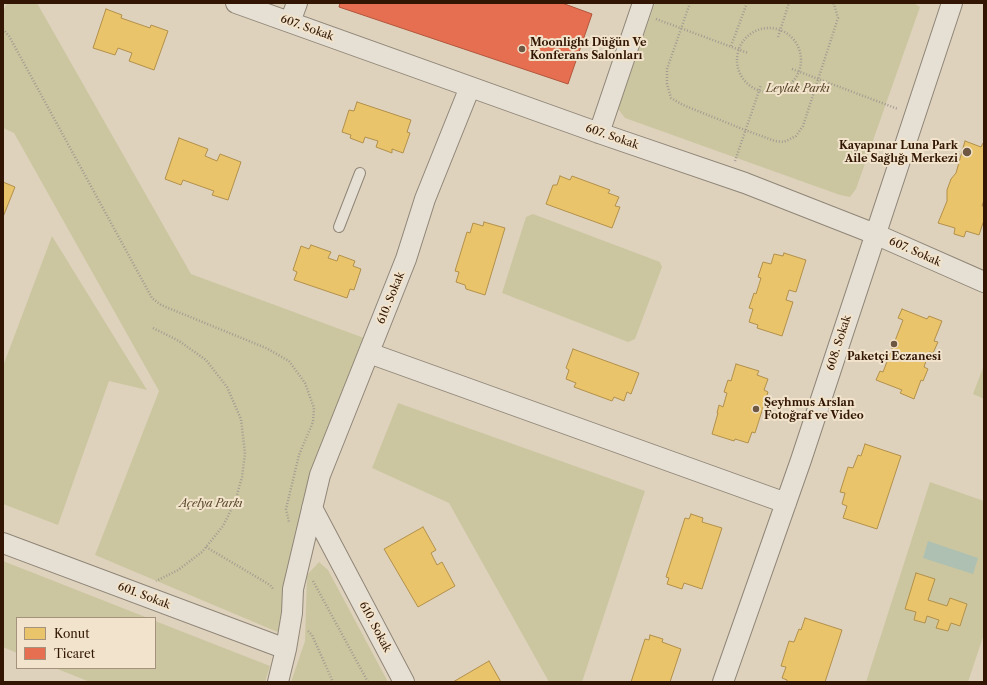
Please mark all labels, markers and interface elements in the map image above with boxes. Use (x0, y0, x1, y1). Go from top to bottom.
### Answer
street label: 607. Sokak (279, 12, 335, 44)
place label: Moonlight Düğün Ve Konferans Salonları (530, 36, 647, 62)
marker: Moonlight Düğün Ve Konferans Salonları (517, 44, 527, 54)
park label: Leylak Parkı (766, 82, 830, 96)
street label: 607. Sokak (584, 122, 640, 152)
place label: Kayapınar Luna Park Aile Sağlığı Merkezi (839, 139, 958, 165)
marker: Kayapınar Luna Park Aile Sağlığı Merkezi (961, 146, 973, 158)
street label: 607. Sokak (887, 235, 943, 269)
street label: 610. Sokak (375, 270, 407, 326)
street label: 608. Sokak (824, 314, 854, 372)
marker: Paketçi Eczanesi (889, 339, 899, 349)
place label: Paketçi Eczanesi (847, 350, 941, 364)
place label: Şeyhmus Arslan Fotoğraf ve Video (764, 396, 864, 422)
marker: Şeyhmus Arslan Fotoğraf ve Video (751, 404, 761, 414)
park label: Açelya Parkı (179, 497, 243, 511)
street label: 601. Sokak (116, 580, 172, 612)
street label: 610. Sokak (356, 600, 394, 654)
legend (16, 617, 156, 669)
text: Konut (54, 626, 89, 641)
text: Ticaret (54, 646, 95, 661)

